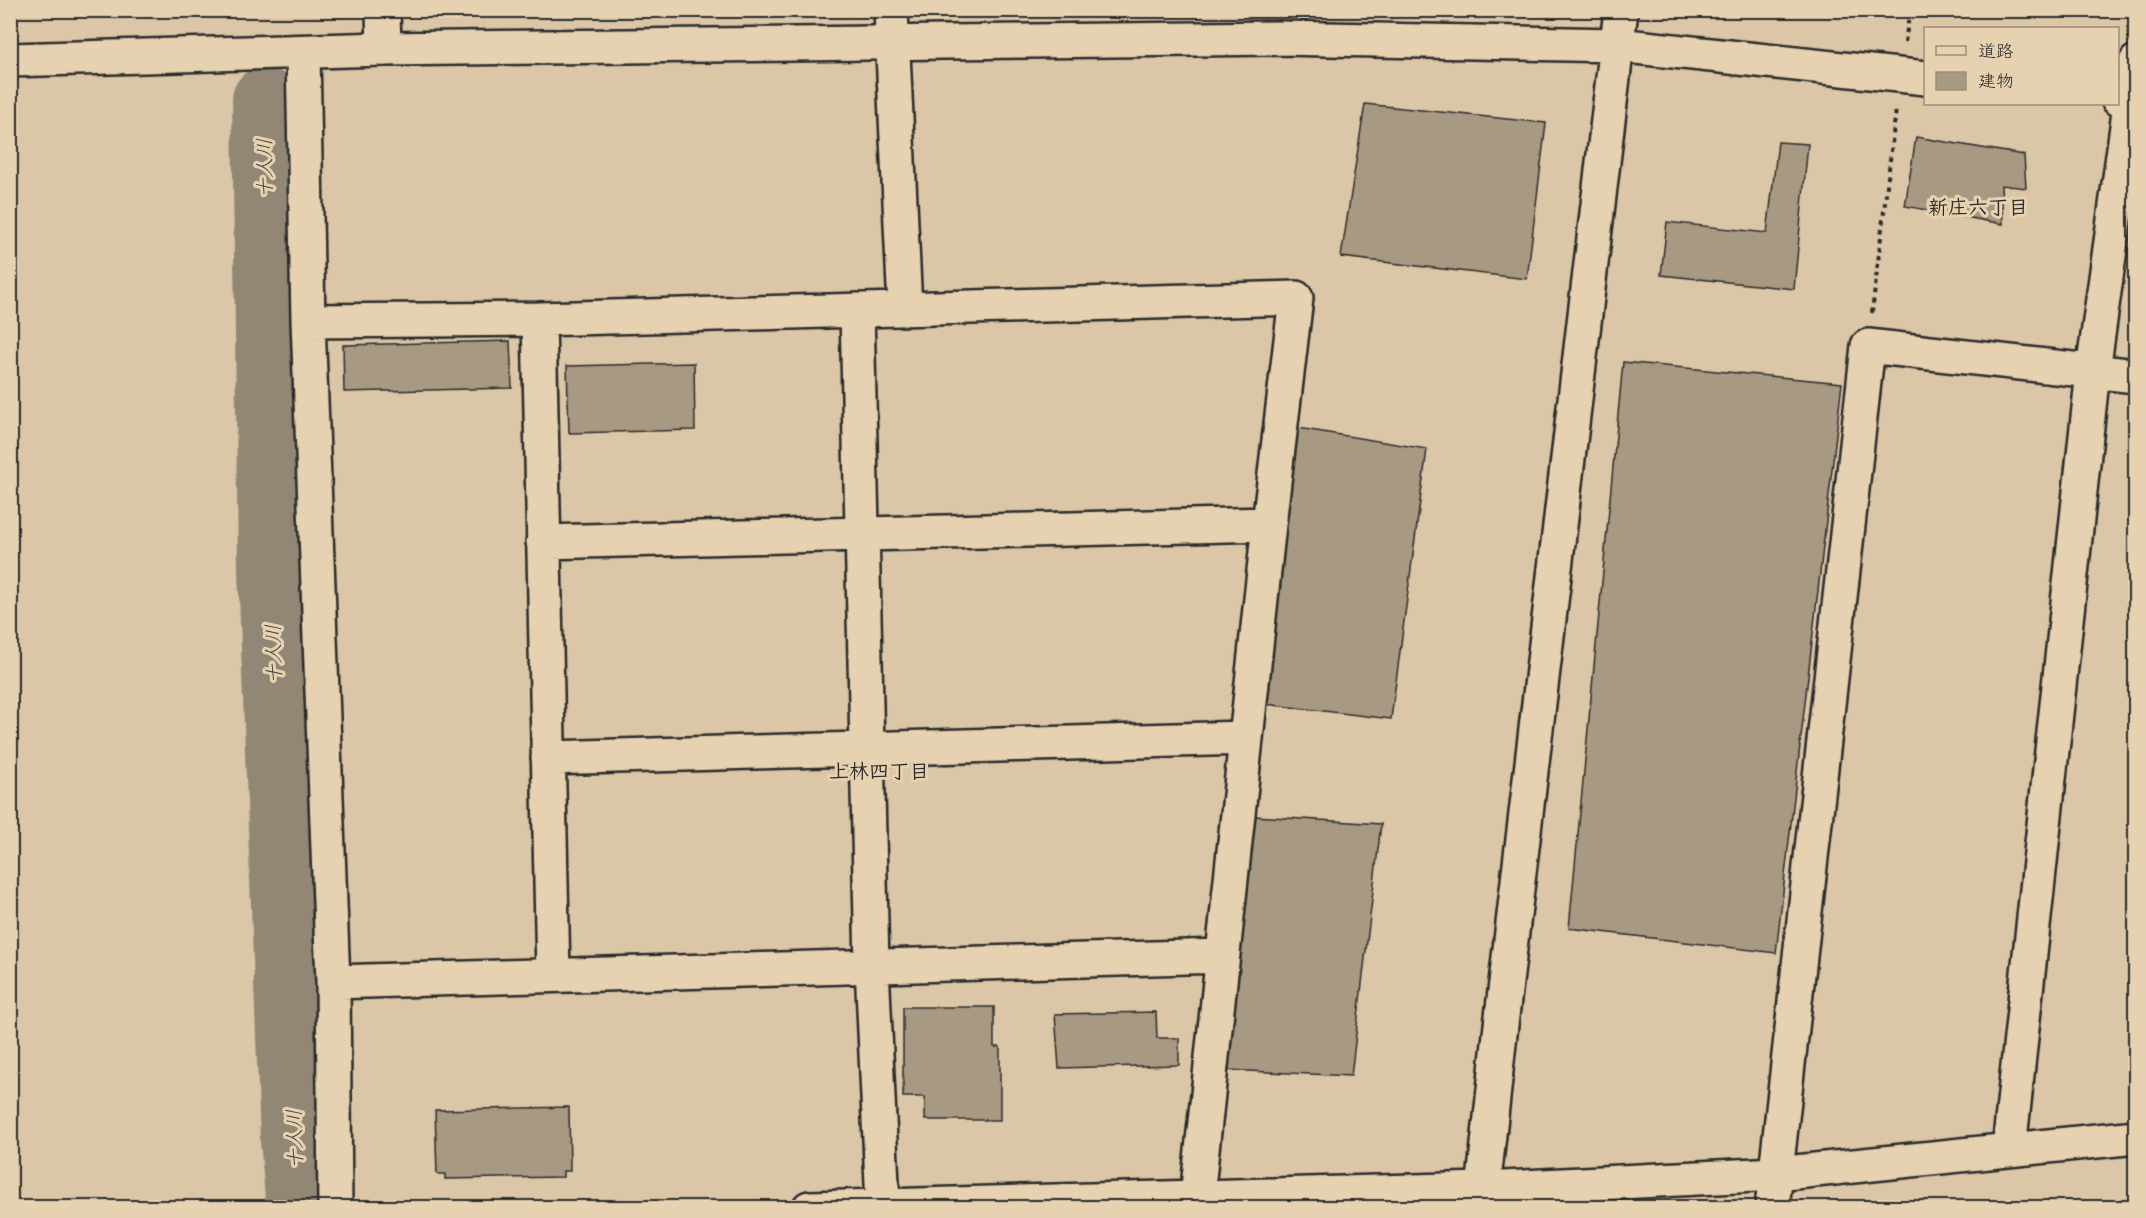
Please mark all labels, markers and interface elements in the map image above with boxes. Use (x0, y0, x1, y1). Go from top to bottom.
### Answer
legend (1924, 27, 2119, 105)
text: 道路 (1978, 41, 2014, 62)
text: 建物 (1978, 71, 2014, 92)
water label: 十人川 (253, 138, 277, 198)
district label: 新庄六丁目 (1928, 196, 2028, 219)
water label: 十人川 (261, 624, 287, 684)
district label: 上林四丁目 (829, 760, 929, 783)
water label: 十人川 (282, 1109, 308, 1169)

